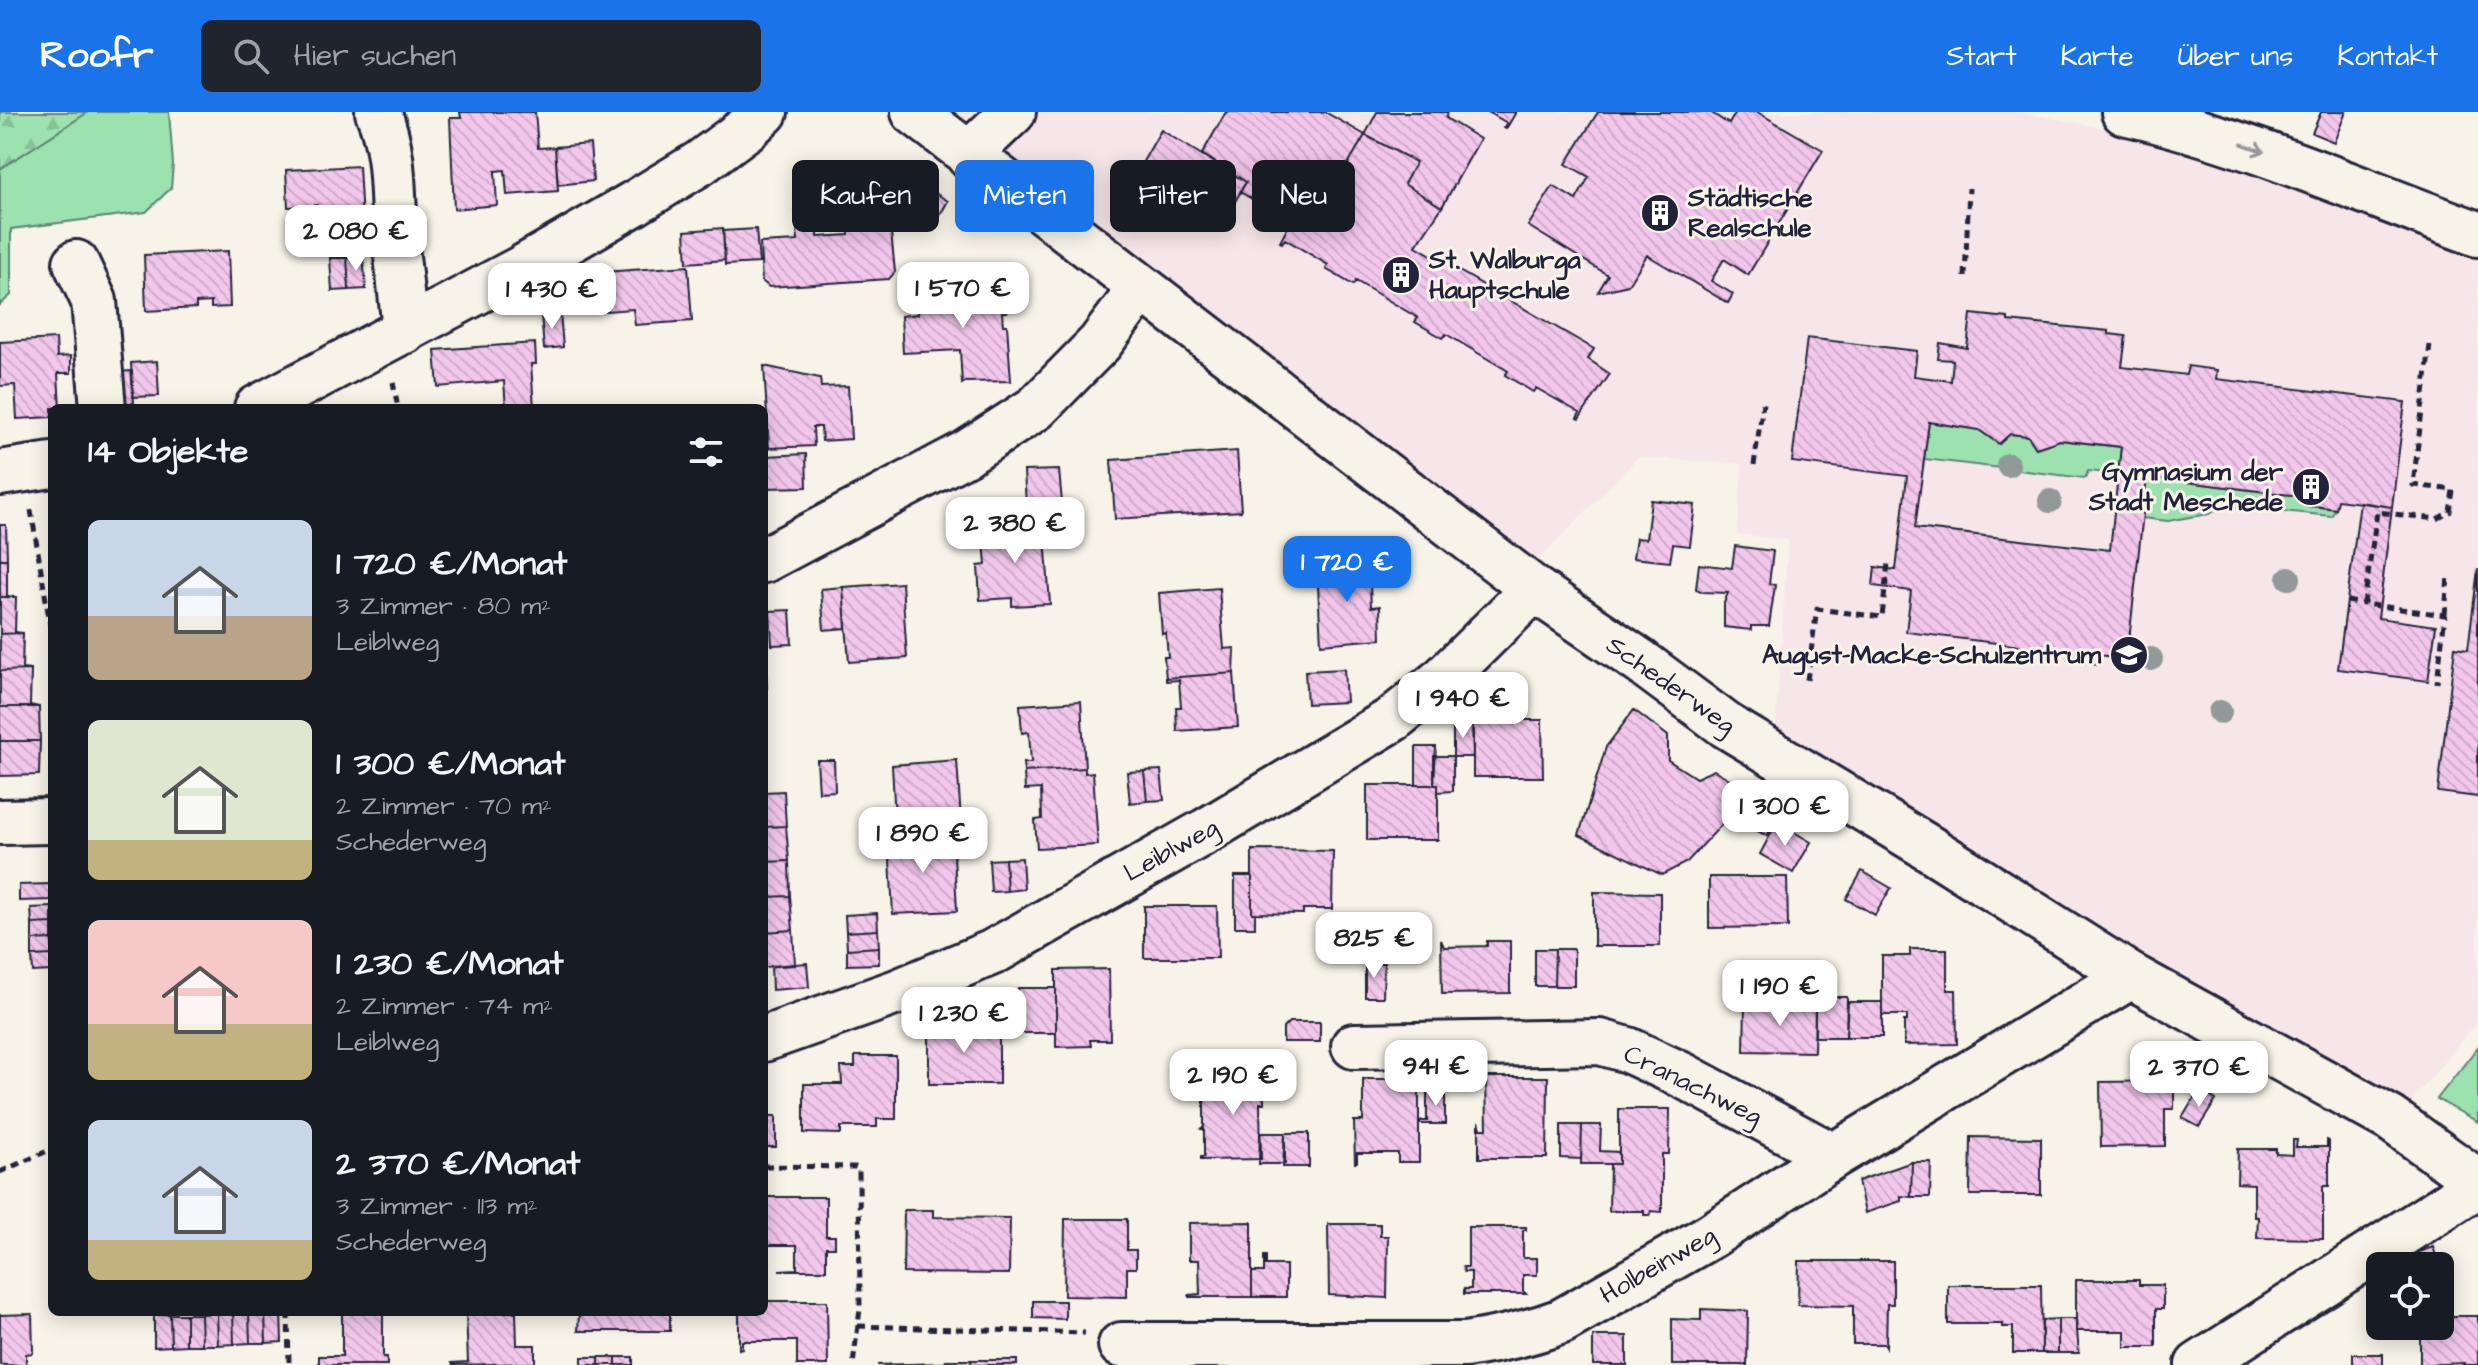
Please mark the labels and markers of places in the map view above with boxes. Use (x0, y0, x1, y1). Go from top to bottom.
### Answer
place label: Städtische Realschule (1687, 180, 1813, 246)
building icon: Städtische Realschule (1639, 192, 1681, 234)
pin: 2 080 € (282, 205, 430, 273)
place label: St. Walburga Hauptschule (1428, 242, 1582, 308)
building icon: St. Walburga Hauptschule (1380, 254, 1422, 296)
pin: 1 570 € (889, 262, 1037, 330)
pin: 1 430 € (478, 263, 626, 331)
place label: Gymnasium der Stadt Meschede (2088, 454, 2284, 520)
building icon: Gymnasium der Stadt Meschede (2290, 466, 2332, 508)
pin: 2 380 € (941, 497, 1089, 565)
pin: 1 720 € (1273, 536, 1421, 604)
school or university icon: August-Macke-Schulzentrum (2108, 634, 2150, 676)
place label: August-Macke-Schulzentrum (1762, 637, 2102, 676)
pin: 1 940 € (1389, 672, 1537, 740)
pin: 1 300 € (1711, 780, 1859, 848)
pin: 1 890 € (849, 807, 997, 875)
pin: 825 € (1318, 912, 1430, 980)
pin: 1 190 € (1706, 960, 1854, 1028)
pin: 1 230 € (890, 987, 1038, 1055)
pin: 941 € (1380, 1040, 1492, 1108)
pin: 2 370 € (2125, 1041, 2273, 1109)
pin: 2 190 € (1159, 1049, 1307, 1117)

